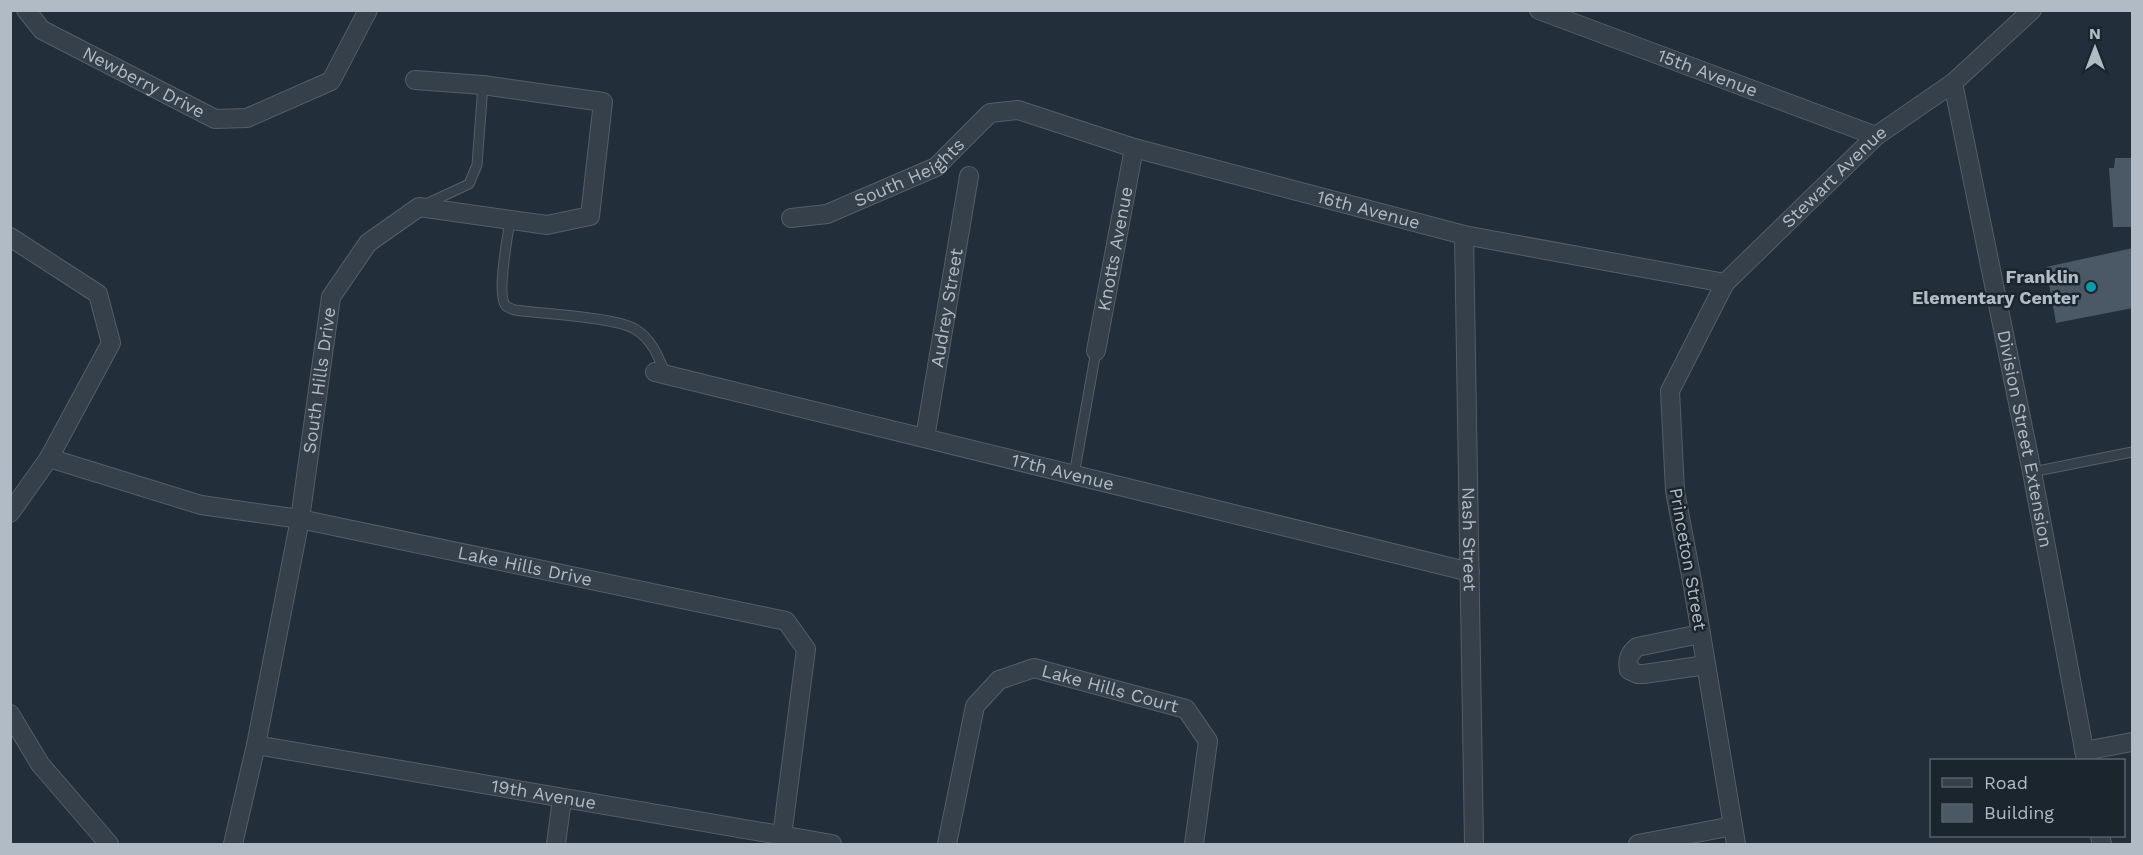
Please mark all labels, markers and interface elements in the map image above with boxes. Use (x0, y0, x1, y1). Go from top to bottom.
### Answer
north arrow (2065, 18, 2125, 78)
text: N (2089, 24, 2101, 43)
street label: Newberry Drive (79, 42, 209, 122)
street label: 15th Avenue (1655, 44, 1761, 101)
street label: Stewart Avenue (1777, 121, 1890, 232)
street label: South Heights (851, 134, 969, 211)
street label: Knotts Avenue (1093, 185, 1137, 313)
street label: 16th Avenue (1315, 186, 1422, 233)
street label: Audrey Street (926, 246, 967, 369)
place label: Franklin Elementary Center (1912, 266, 2079, 308)
marker: Franklin Elementary Center (2084, 280, 2098, 294)
street label: South Hills Drive (298, 306, 340, 455)
street label: Division Street Extension (1993, 328, 2057, 549)
street label: 17th Avenue (1010, 449, 1116, 494)
street label: Princeton Street (1666, 486, 1711, 632)
street label: Nash Street (1458, 487, 1481, 592)
street label: Lake Hills Drive (456, 541, 594, 590)
street label: Lake Hills Court (1040, 660, 1181, 717)
legend (1930, 759, 2125, 837)
text: Road (1984, 772, 2028, 793)
street label: 19th Avenue (490, 775, 598, 813)
text: Building (1984, 802, 2054, 823)

